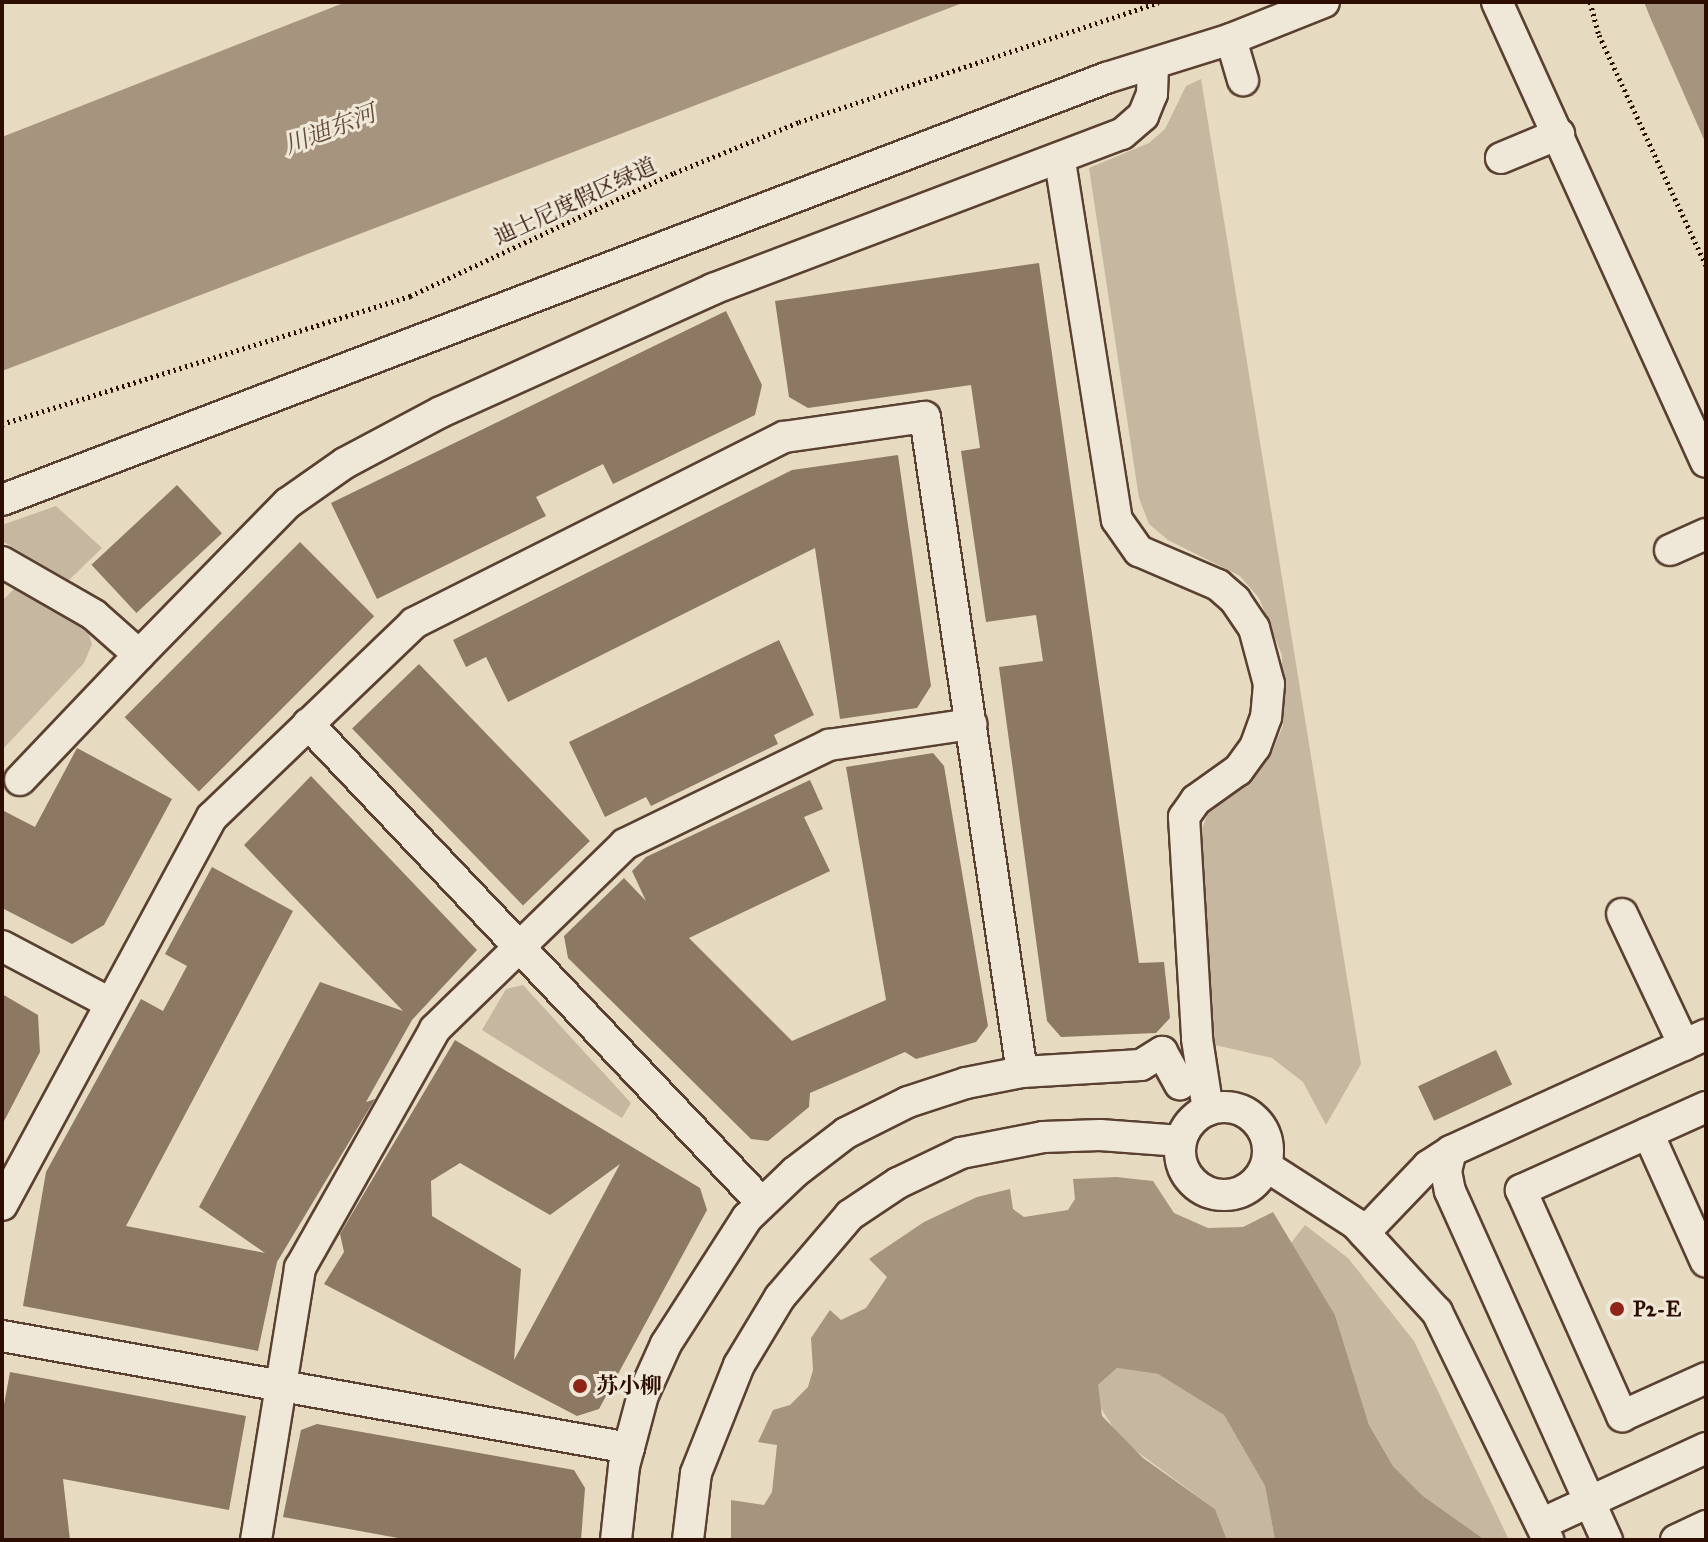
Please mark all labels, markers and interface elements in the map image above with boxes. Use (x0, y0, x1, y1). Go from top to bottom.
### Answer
water label: 川迪东河 (280, 99, 380, 161)
street label: 迪士尼度假区绿道 (490, 152, 660, 250)
place label: P2-E (1633, 1296, 1681, 1322)
marker: P2-E (1608, 1300, 1626, 1318)
place label: 苏小柳 (596, 1373, 662, 1399)
marker: 苏小柳 (571, 1377, 589, 1395)

